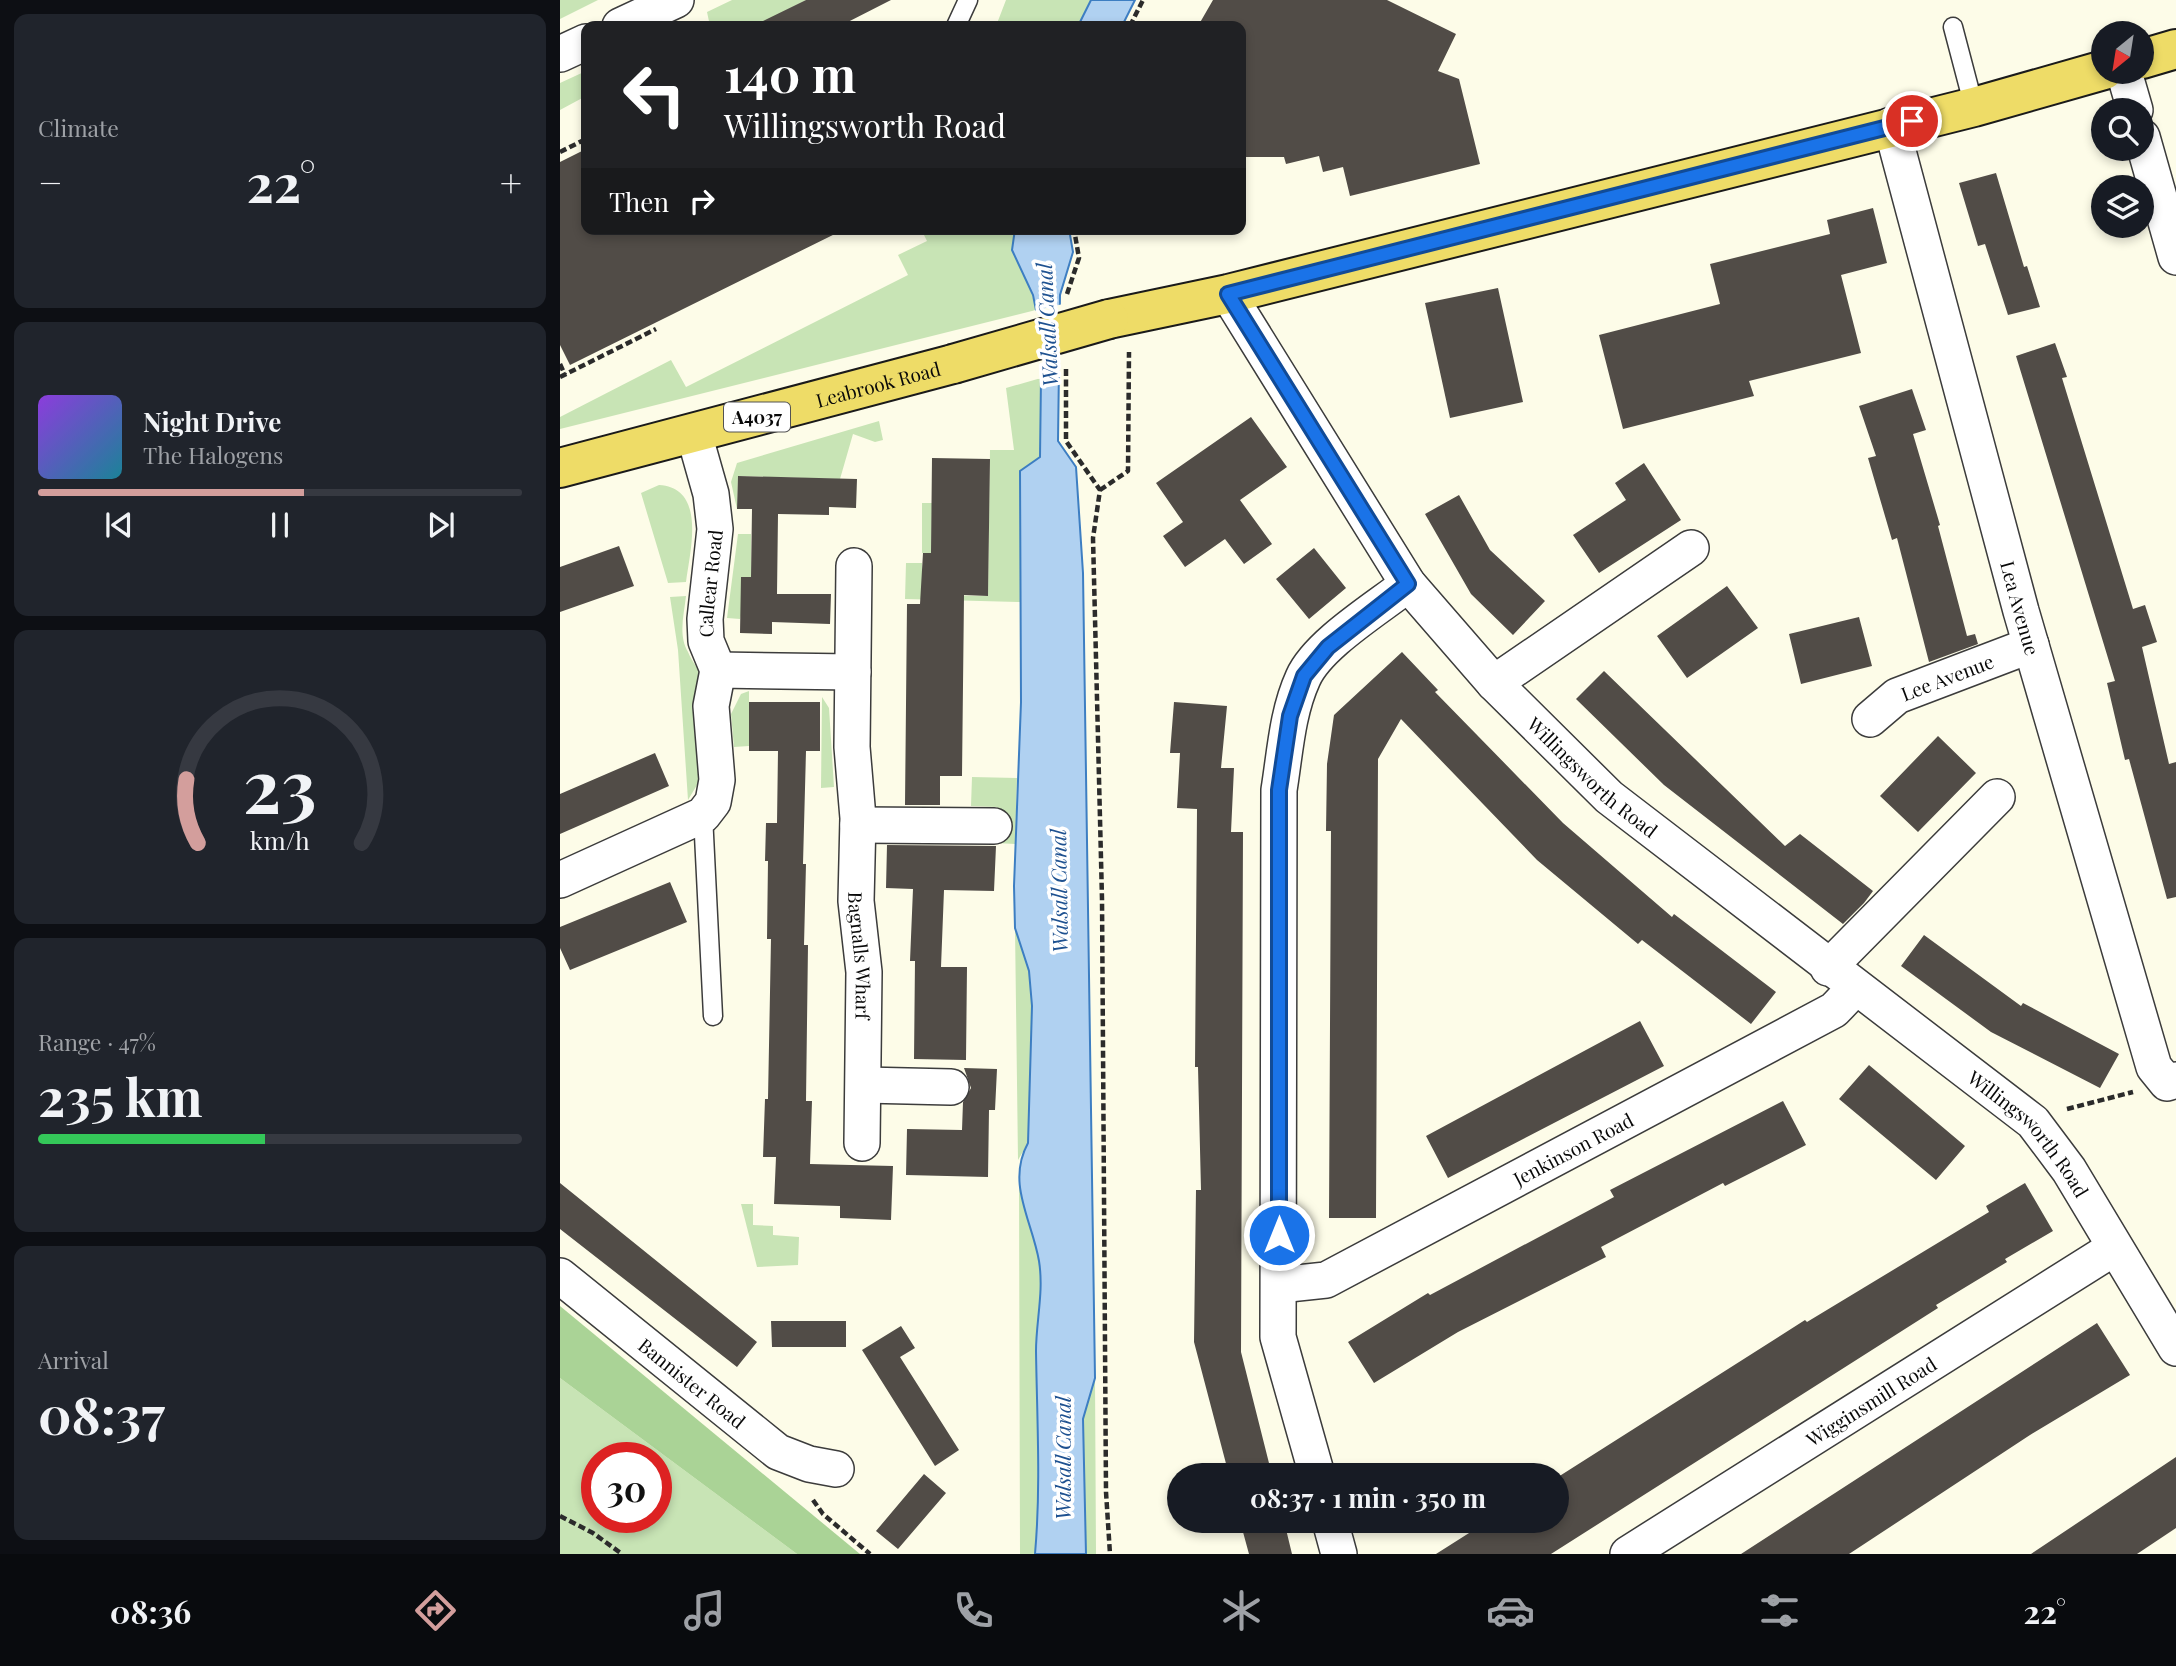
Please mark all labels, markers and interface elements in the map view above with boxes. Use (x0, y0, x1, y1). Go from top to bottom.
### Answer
north arrow (2091, 21, 2154, 84)
map controls (2091, 21, 2154, 238)
text: 140 m (724, 40, 856, 105)
icon: left (609, 49, 700, 140)
pin (1882, 91, 1942, 151)
button: search (2091, 98, 2154, 161)
icon: arrive (1893, 102, 1931, 140)
text: Willingsworth Road (724, 103, 1006, 146)
text: Climate (38, 112, 119, 143)
text: 22° (247, 147, 316, 216)
text: − (38, 156, 63, 207)
text: + (500, 156, 522, 207)
button: layers (2091, 175, 2154, 238)
icon: right (683, 182, 721, 220)
text: Then (609, 184, 669, 219)
water label: Walsall Canal (1029, 261, 1063, 388)
street label: Leabrook Road (813, 355, 943, 413)
road number: A4037 (724, 402, 790, 432)
text: Night Drive (143, 404, 281, 439)
text: The Halogens (143, 439, 283, 470)
icon: previous (100, 506, 138, 544)
icon: pause (261, 506, 299, 544)
icon: next (422, 506, 460, 544)
street label: Callear Road (692, 528, 728, 638)
street label: Lea Avenue (1995, 558, 2046, 658)
street label: Lee Avenue (1897, 648, 1997, 706)
street label: Willingsworth Road (1522, 710, 1663, 843)
text: 23 (243, 734, 317, 831)
text: km/h (250, 823, 310, 856)
water label: Walsall Canal (1043, 828, 1073, 953)
street label: Bagnalls Wharf (843, 891, 877, 1021)
text: Range · 47% (38, 1026, 156, 1057)
text: 235 km (38, 1061, 203, 1130)
street label: Willingsworth Road (1962, 1063, 2095, 1202)
street label: Jenkinson Road (1508, 1106, 1638, 1192)
position arrow (1242, 1198, 1316, 1272)
street label: Bannister Road (633, 1332, 751, 1434)
text: Arrival (38, 1344, 109, 1375)
street label: Wigginsmill Road (1800, 1350, 1941, 1452)
text: 08:37 (38, 1379, 165, 1448)
water label: Walsall Canal (1048, 1395, 1076, 1520)
speed limit sign: 30 (581, 1442, 672, 1533)
text: 08:37 · 1 min · 350 m (1250, 1480, 1486, 1515)
icon: directions (411, 1586, 460, 1635)
icon: music (680, 1586, 729, 1635)
icon: phone (949, 1586, 998, 1635)
icon: climate (1217, 1586, 1266, 1635)
icon: car (1486, 1586, 1535, 1635)
icon: filters (1755, 1586, 1804, 1635)
text: 08:36 (110, 1589, 191, 1632)
text: 22° (2023, 1589, 2066, 1632)

